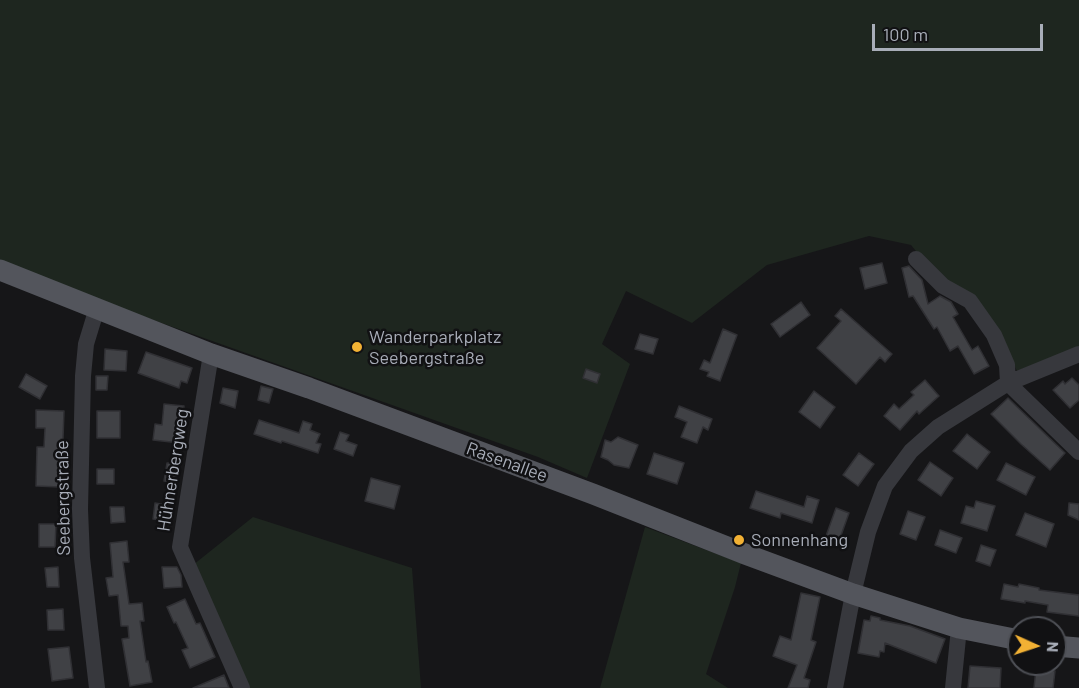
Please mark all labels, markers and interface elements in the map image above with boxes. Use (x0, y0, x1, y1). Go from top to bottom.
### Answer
scale bar (875, 12, 1046, 50)
text: 100 m (883, 23, 928, 45)
place label: Wanderparkplatz Seebergstraße (369, 326, 501, 368)
marker: Wanderparkplatz Seebergstraße (350, 340, 364, 354)
street label: Hühnerbergweg (153, 407, 193, 533)
street label: Rasenallee (463, 437, 551, 487)
street label: Seebergstraße (51, 440, 75, 556)
place label: Sonnenhang (751, 529, 848, 551)
marker: Sonnenhang (732, 533, 746, 547)
north arrow (1007, 616, 1067, 676)
text: N (1044, 641, 1063, 653)

